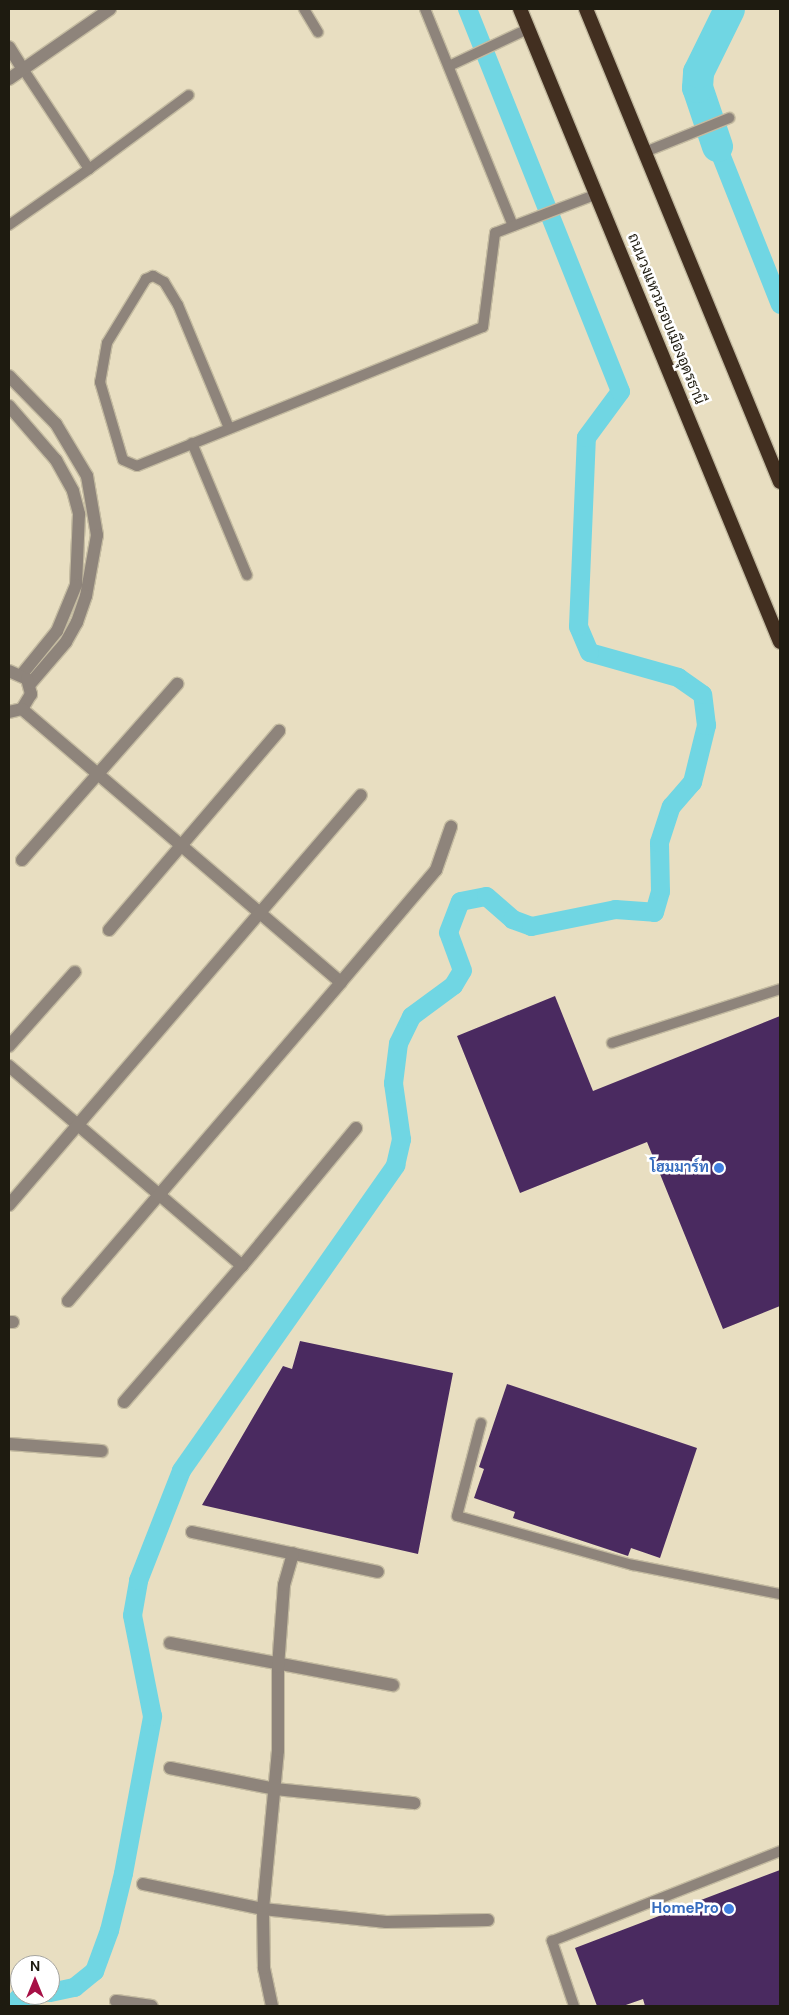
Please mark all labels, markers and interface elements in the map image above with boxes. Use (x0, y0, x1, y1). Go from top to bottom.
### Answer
street label: ถนนวงแหวนรอบเมืองอุดรธานี (623, 231, 709, 407)
place label: โฮมมาร์ท (650, 1159, 709, 1177)
marker: โฮมมาร์ท (713, 1162, 725, 1174)
place label: HomePro (652, 1900, 719, 1918)
marker: HomePro (723, 1903, 735, 1915)
north arrow (10, 1955, 60, 2005)
text: N (30, 1957, 40, 1975)

